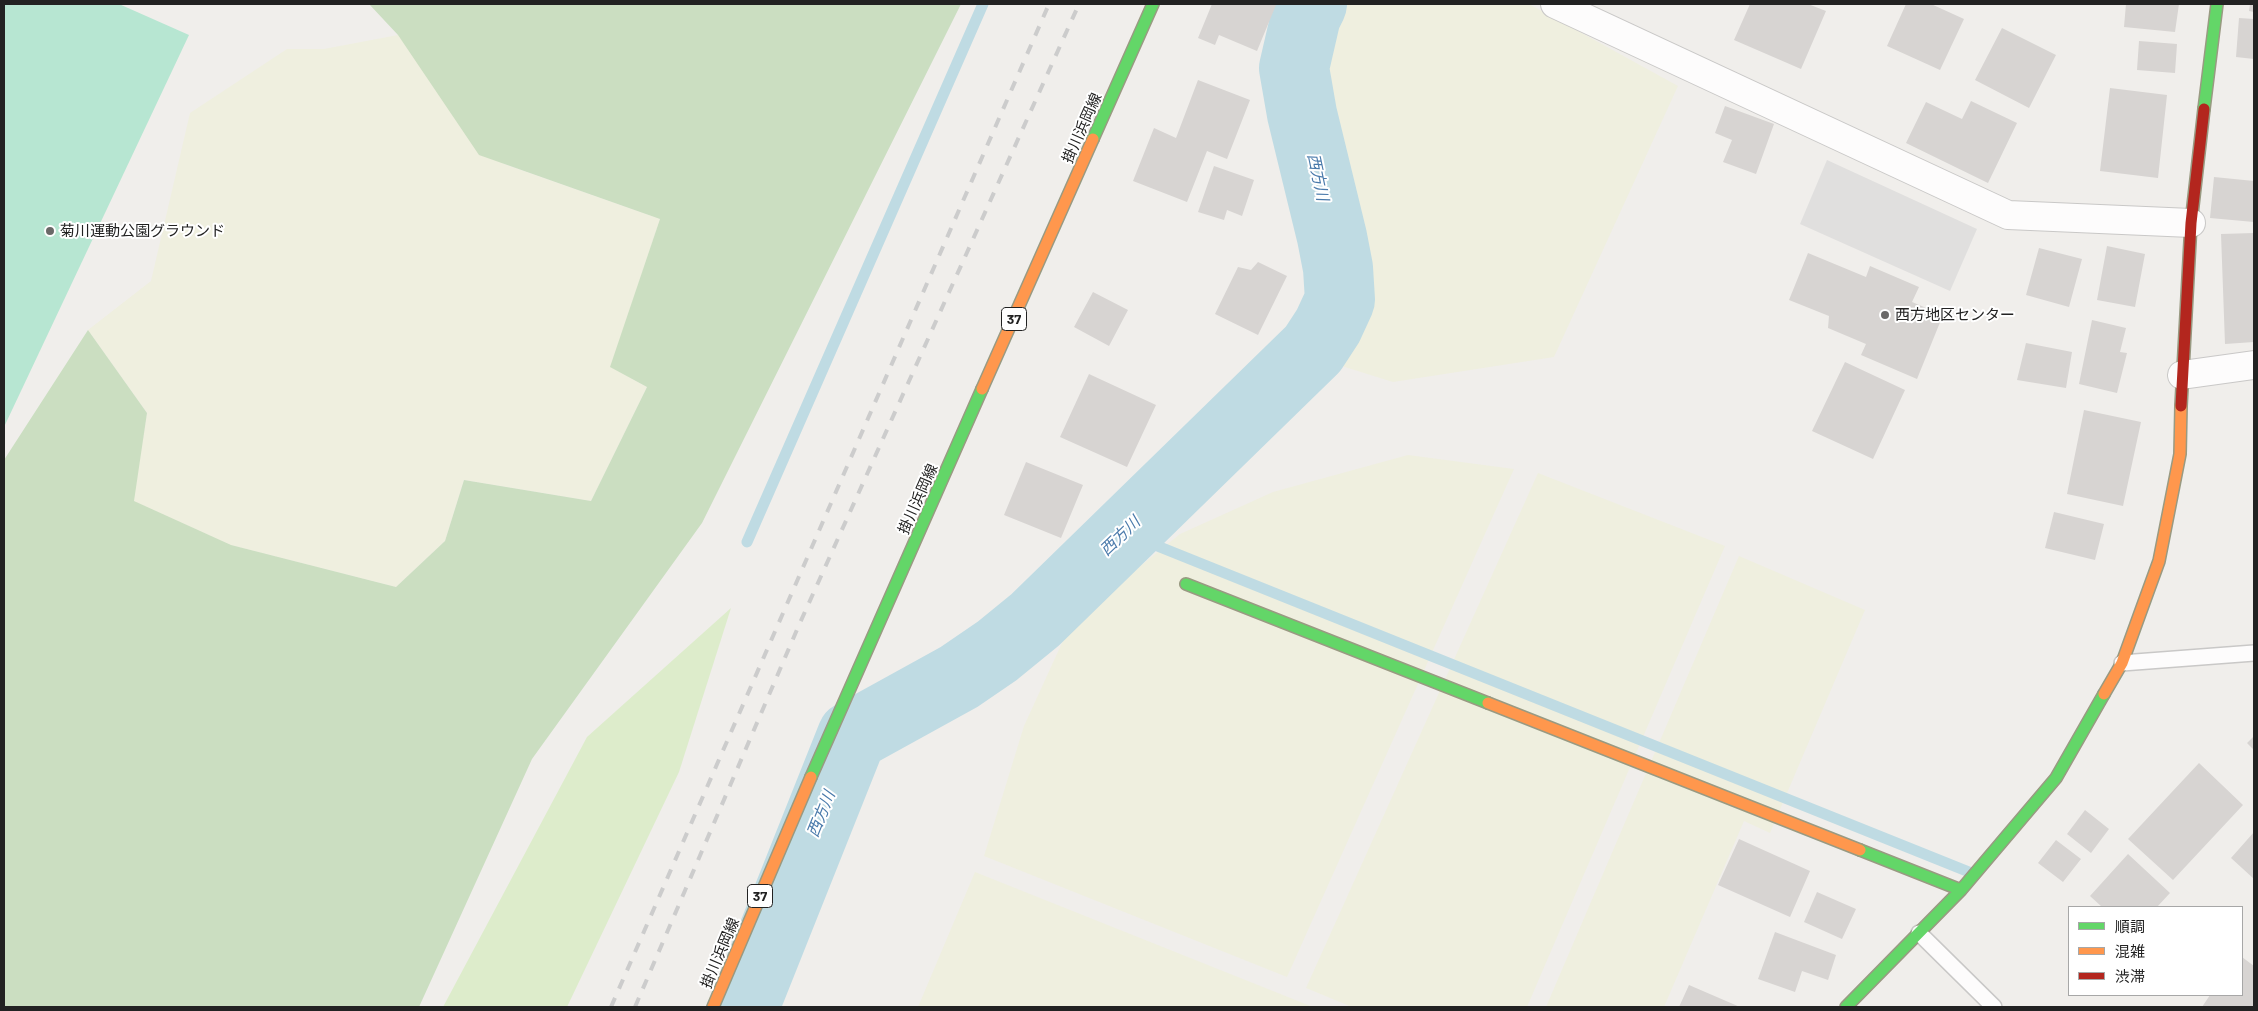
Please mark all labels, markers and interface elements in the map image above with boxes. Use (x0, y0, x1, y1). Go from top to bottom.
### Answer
street label: 掛川浜岡線 (1059, 90, 1105, 166)
water label: 西方川 (1304, 152, 1332, 202)
place label: 菊川運動公園グラウンド (60, 222, 225, 240)
marker: 菊川運動公園グラウンド (44, 225, 56, 237)
place label: 西方地区センター (1895, 306, 2015, 324)
road number: 37 (1002, 308, 1026, 330)
marker: 西方地区センター (1879, 309, 1891, 321)
street label: 掛川浜岡線 (895, 461, 941, 537)
water label: 西方川 (1096, 512, 1144, 560)
water label: 西方川 (803, 788, 839, 840)
road number: 37 (748, 884, 772, 908)
legend (2068, 906, 2243, 996)
street label: 掛川浜岡線 (697, 915, 743, 991)
text: 順調 (2115, 917, 2145, 935)
text: 混雑 (2115, 942, 2145, 960)
text: 渋滞 (2115, 967, 2145, 985)

